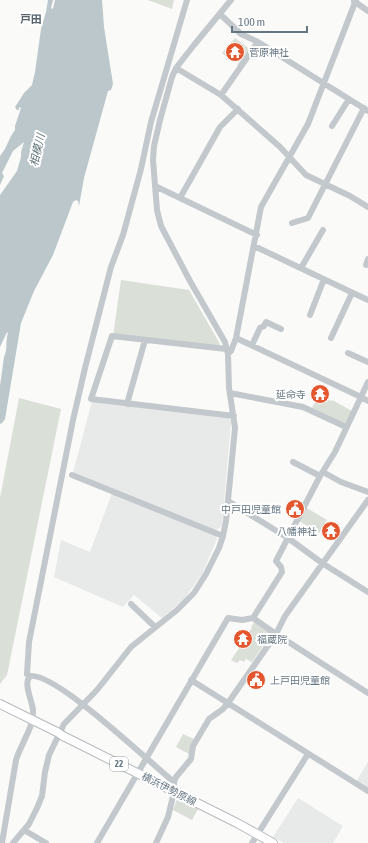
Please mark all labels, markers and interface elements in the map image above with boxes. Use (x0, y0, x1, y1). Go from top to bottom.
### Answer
scale bar (232, 8, 307, 34)
district label: 戸田 (20, 13, 42, 25)
text: 100 m (238, 15, 265, 29)
temple icon: 菅原神社 (224, 41, 246, 63)
place label: 菅原神社 (249, 47, 289, 58)
water label: 相模川 (27, 132, 47, 167)
temple icon: 延命寺 (309, 383, 331, 405)
place label: 延命寺 (276, 389, 306, 400)
public building icon: 中戸田児童館 (284, 498, 306, 520)
place label: 中戸田児童館 (221, 504, 281, 515)
temple icon: 八幡神社 (320, 520, 342, 542)
place label: 八幡神社 (277, 526, 317, 537)
temple icon: 福蔵院 (232, 628, 254, 650)
place label: 福蔵院 (257, 634, 287, 645)
public building icon: 上戸田児童館 (245, 669, 267, 691)
place label: 上戸田児童館 (270, 675, 330, 686)
road number: 22 (110, 757, 128, 771)
street label: 横浜伊勢原線 (140, 770, 198, 808)

